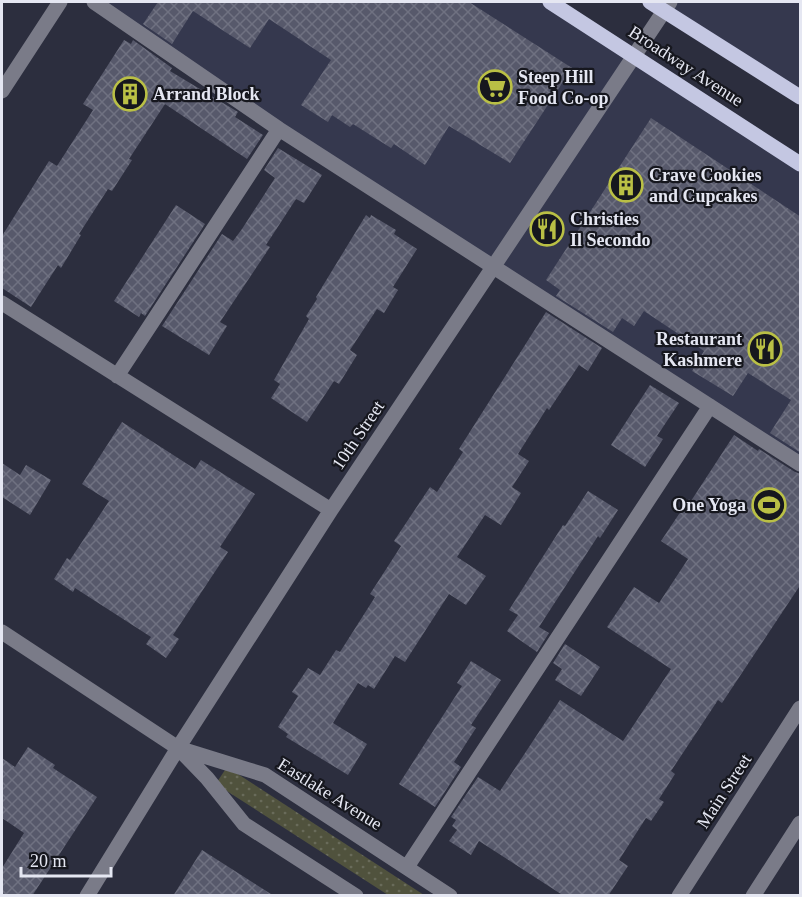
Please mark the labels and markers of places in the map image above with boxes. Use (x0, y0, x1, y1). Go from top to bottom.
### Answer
place label: Steep Hill Food Co-op (518, 67, 609, 108)
supermarket icon: Steep Hill Food Co-op (477, 69, 513, 105)
building icon: Arrand Block (112, 76, 148, 112)
place label: Arrand Block (153, 84, 260, 104)
place label: Crave Cookies and Cupcakes (649, 165, 761, 206)
building icon: Crave Cookies and Cupcakes (608, 167, 644, 203)
place label: Christies Il Secondo (570, 209, 651, 250)
restaurant icon: Christies Il Secondo (529, 211, 565, 247)
place label: Restaurant Kashmere (656, 329, 742, 370)
restaurant icon: Restaurant Kashmere (747, 331, 783, 367)
sports icon: One Yoga (751, 487, 787, 523)
place label: One Yoga (672, 495, 746, 515)

